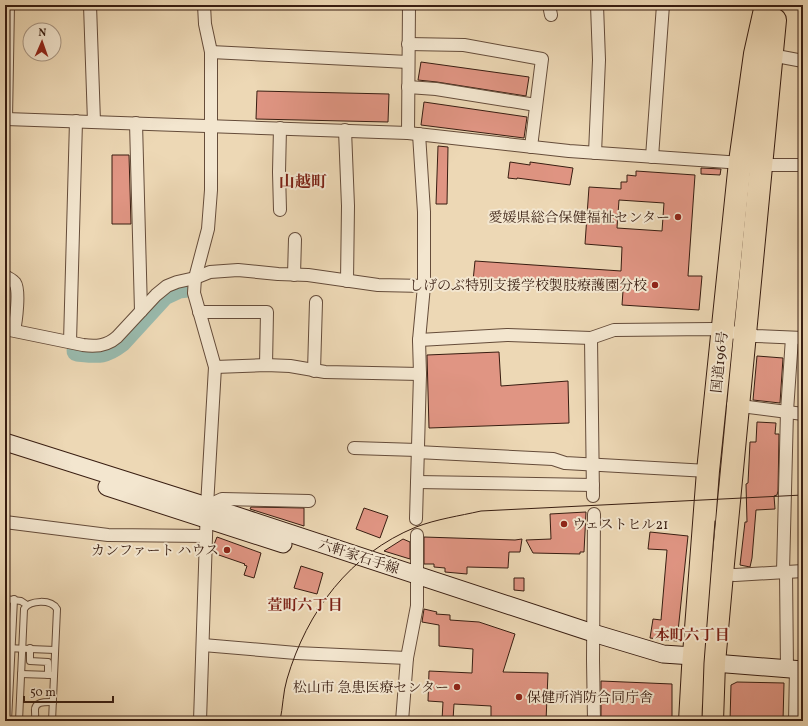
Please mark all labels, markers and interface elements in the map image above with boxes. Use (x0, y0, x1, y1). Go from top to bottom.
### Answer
north arrow (22, 22, 62, 62)
text: N (38, 26, 47, 41)
district label: 山越町 (279, 172, 327, 194)
place label: 愛媛県総合保健福祉センター (489, 209, 670, 228)
marker: 愛媛県総合保健福祉センター (673, 212, 683, 222)
place label: しげのぶ特別支援学校製肢療護園分校 (409, 277, 647, 296)
marker: しげのぶ特別支援学校製肢療護園分校 (650, 280, 660, 290)
street label: 国道196号 (708, 330, 733, 394)
place label: ウェストヒル21 (572, 516, 668, 535)
marker: ウェストヒル21 (559, 519, 569, 529)
street label: 六軒家石手線 (316, 535, 401, 579)
place label: カンファート ハウス (91, 542, 219, 561)
marker: カンファート ハウス (222, 545, 232, 555)
district label: 萱町六丁目 (267, 596, 343, 617)
district label: 本町六丁目 (654, 626, 730, 647)
scale bar (24, 678, 113, 704)
place label: 松山市 急患医療センター (293, 679, 449, 698)
marker: 松山市 急患医療センター (452, 682, 462, 692)
text: 50 m (30, 685, 56, 701)
place label: 保健所消防合同庁舎 (527, 689, 653, 708)
marker: 保健所消防合同庁舎 (514, 692, 524, 702)

